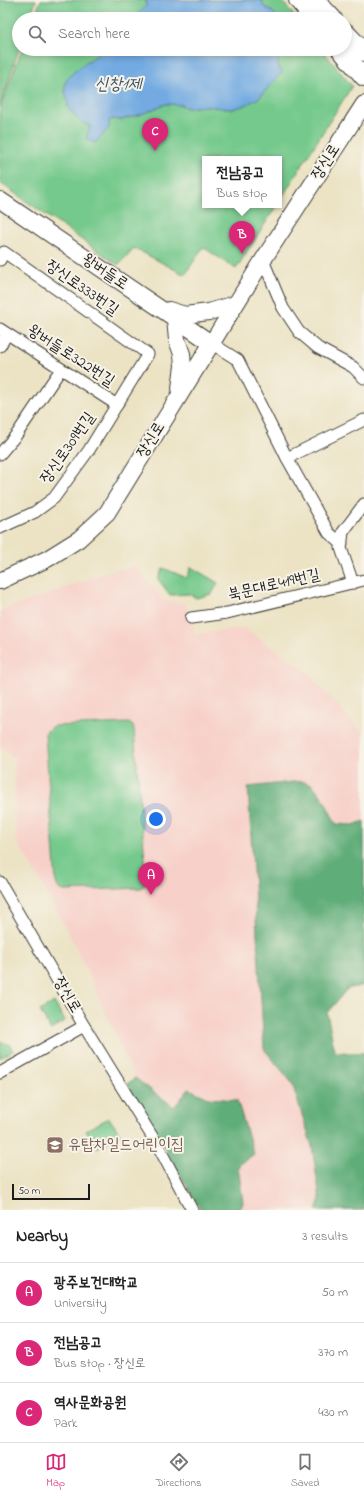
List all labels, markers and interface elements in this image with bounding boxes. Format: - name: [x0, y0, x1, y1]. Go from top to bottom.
- search box: [12, 12, 352, 56]
- icon: search: [26, 23, 48, 45]
- text: Search here: [58, 23, 130, 45]
- water label: 신창1제: [95, 72, 144, 97]
- pin: C: [142, 118, 168, 151]
- street label: 장신로: [305, 139, 347, 185]
- popup: [202, 156, 282, 208]
- text: 전남공고: [217, 162, 265, 184]
- text: Bus stop: [217, 184, 267, 203]
- pin: B: [229, 221, 255, 254]
- street label: 왕버들로: [77, 248, 133, 296]
- street label: 장신로333번길: [41, 254, 123, 322]
- street label: 왕버들로322번길: [23, 319, 119, 393]
- street label: 장신로309번길: [34, 407, 102, 489]
- street label: 장신로: [131, 417, 171, 463]
- street label: 북문대로419번길: [226, 563, 322, 607]
- your location: [146, 809, 166, 829]
- pin: A: [138, 862, 164, 895]
- street label: 장신로: [47, 972, 87, 1018]
- place label: 유탑차일드어린이집: [68, 1133, 184, 1157]
- school or university icon: 유탑차일드어린이집: [45, 1135, 65, 1155]
- scale bar: [12, 1182, 90, 1201]
- text: 50 m: [18, 1183, 40, 1199]
- text: Nearby: [16, 1224, 68, 1249]
- text: 3 results: [302, 1227, 348, 1246]
- text: 광주보건대학교: [54, 1272, 139, 1294]
- text: A: [25, 1283, 33, 1302]
- text: 50 m: [322, 1283, 348, 1302]
- text: University: [54, 1294, 107, 1313]
- text: 전남공고: [54, 1332, 102, 1354]
- text: B: [25, 1343, 33, 1362]
- text: 370 m: [318, 1343, 348, 1362]
- text: Bus stop · 장신로: [54, 1354, 145, 1373]
- text: 역사문화공원: [54, 1392, 126, 1414]
- text: C: [25, 1403, 33, 1422]
- text: 430 m: [318, 1403, 348, 1422]
- text: Park: [54, 1414, 78, 1433]
- tab: Map: [45, 1451, 67, 1491]
- tab: Directions: [156, 1451, 201, 1491]
- tab: Saved: [291, 1451, 319, 1491]

